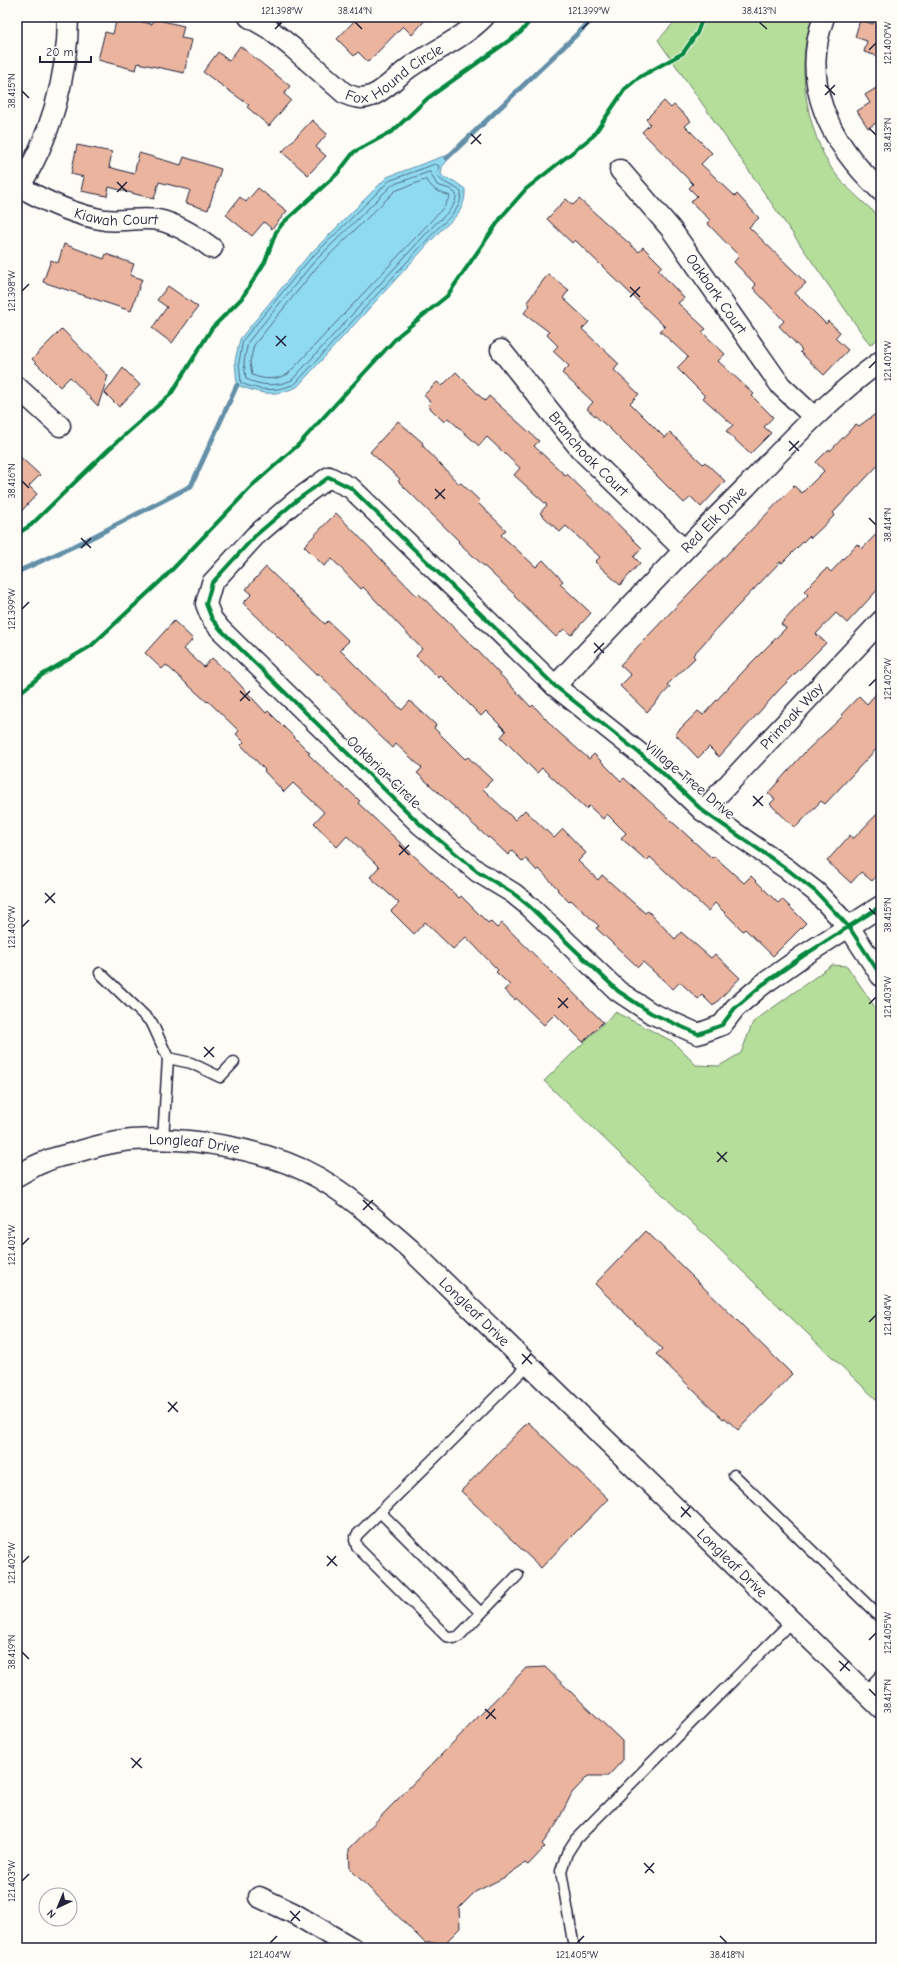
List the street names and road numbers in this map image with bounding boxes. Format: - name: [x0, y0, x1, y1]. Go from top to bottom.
- street label: Fox Hound Circle: [343, 40, 447, 107]
- street label: Kiawah Court: [72, 204, 160, 230]
- street label: Oakbark Court: [682, 250, 751, 338]
- street label: Branchoak Court: [545, 408, 633, 501]
- street label: Red Elk Drive: [677, 482, 751, 557]
- street label: Primoak Way: [756, 679, 828, 753]
- street label: Oakbriar Circle: [343, 732, 425, 812]
- street label: Village Tree Drive: [641, 737, 739, 823]
- street label: Longleaf Drive: [149, 1130, 242, 1158]
- street label: Longleaf Drive: [435, 1273, 514, 1350]
- street label: Longleaf Drive: [693, 1525, 772, 1602]

